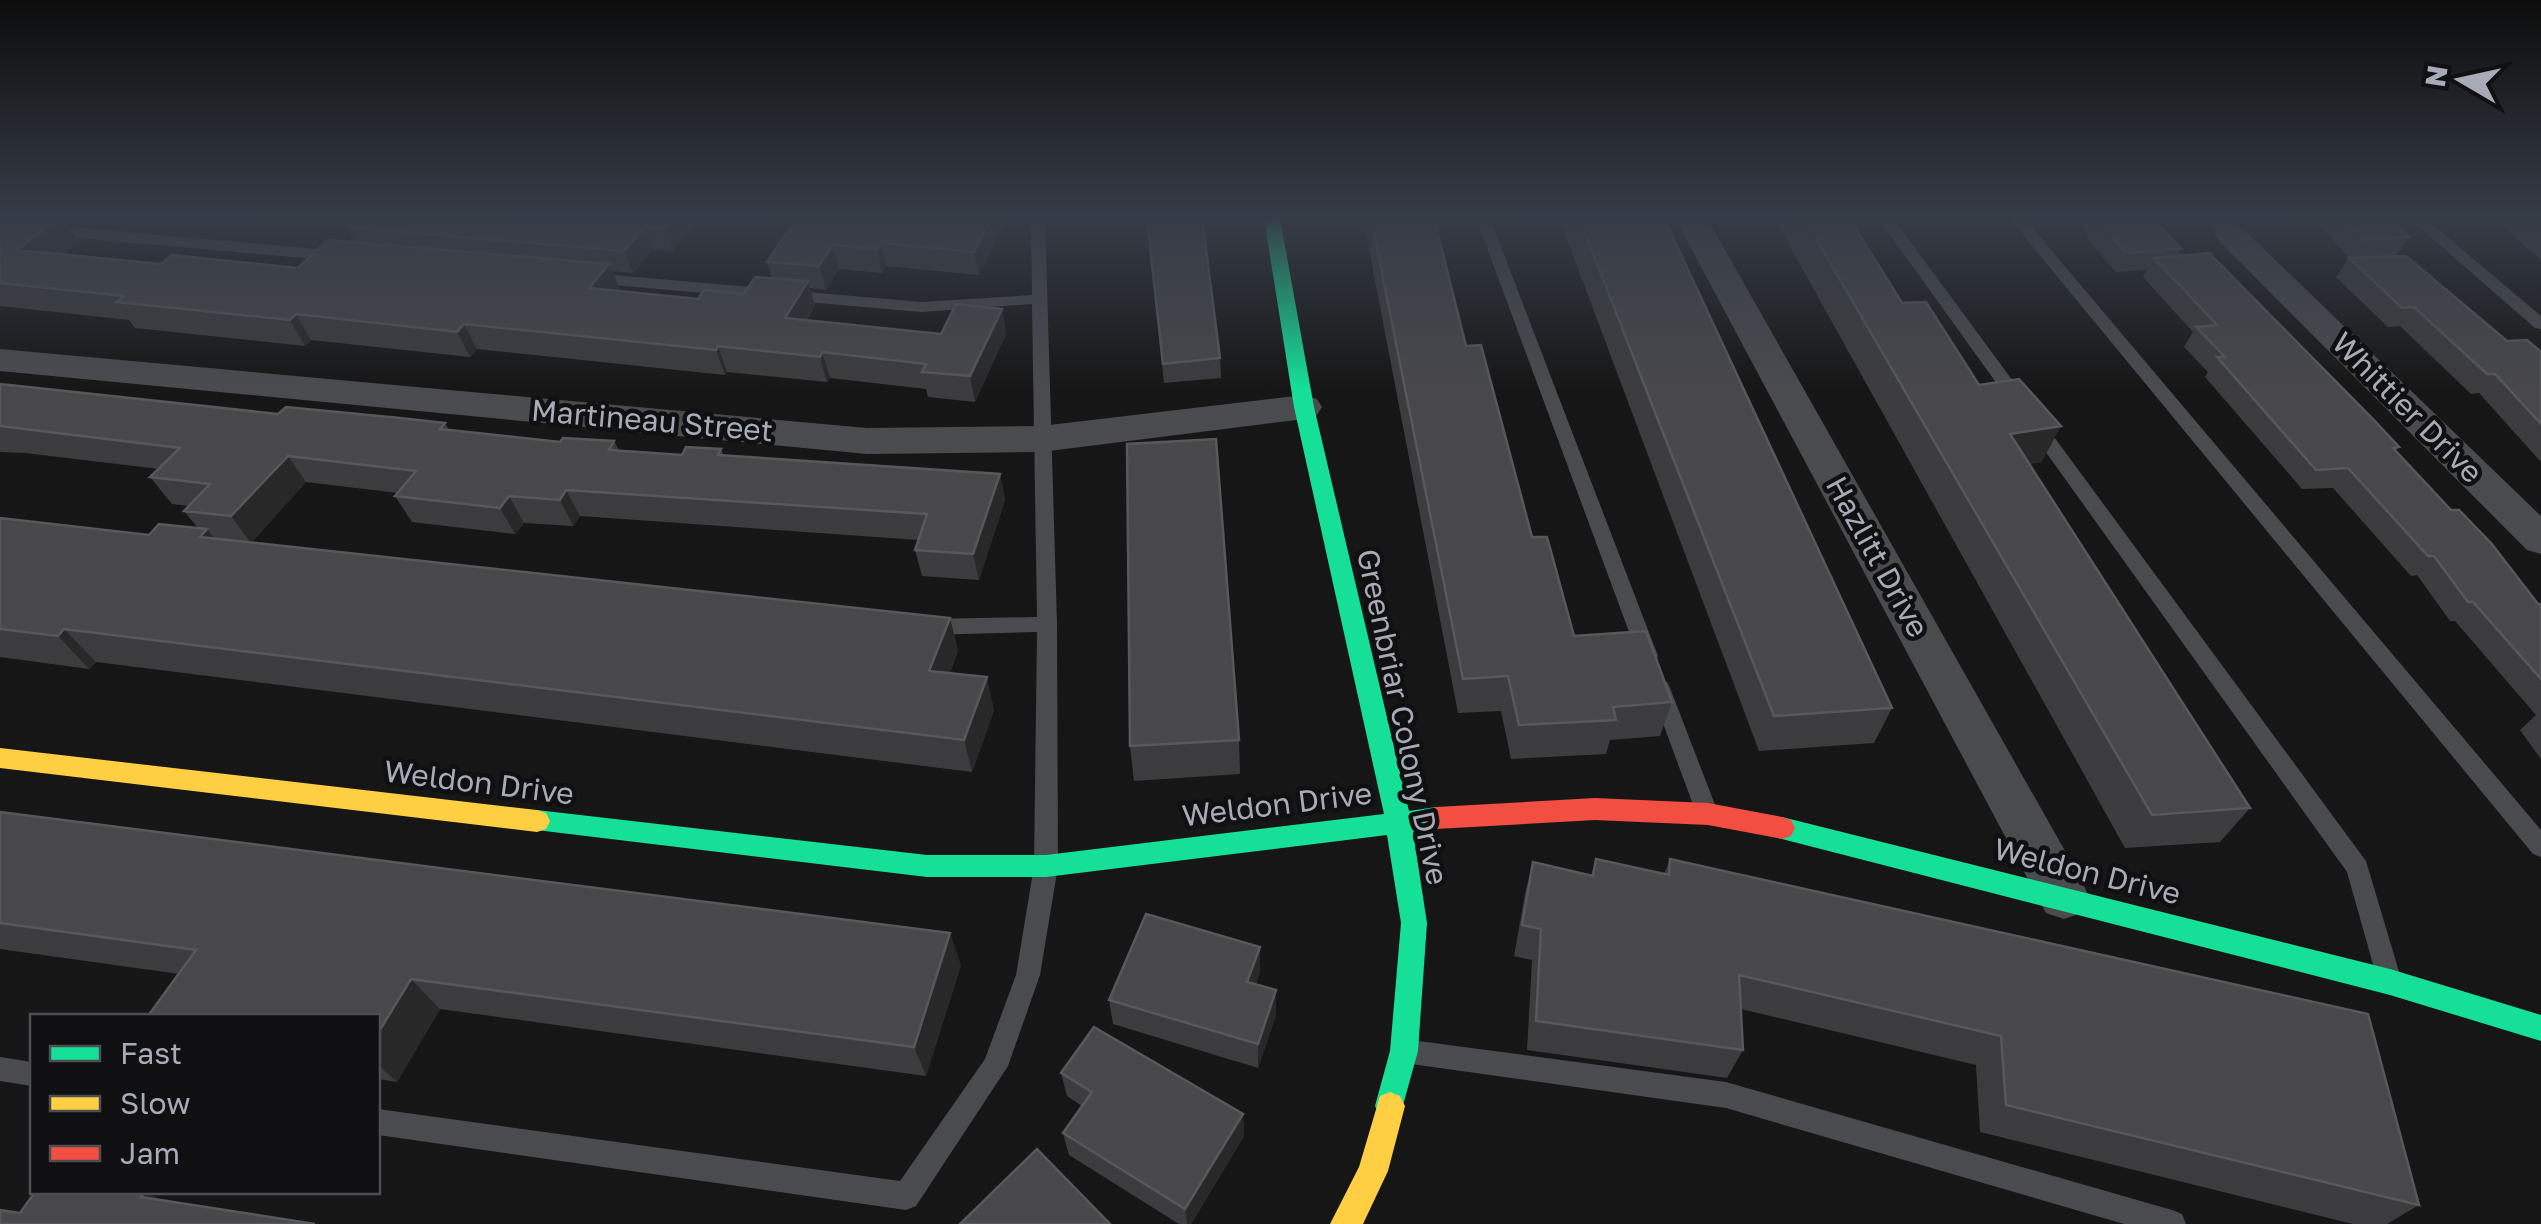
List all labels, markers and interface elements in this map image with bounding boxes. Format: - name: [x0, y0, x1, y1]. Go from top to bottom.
- north arrow: [2411, 30, 2511, 130]
- text: N: [2418, 63, 2454, 89]
- street label: Whittier Drive: [2325, 325, 2490, 490]
- street label: Martineau Street: [530, 392, 774, 448]
- street label: Hazlitt Drive: [1819, 470, 1937, 643]
- street label: Greenbriar Colony Drive: [1350, 546, 1456, 888]
- street label: Weldon Drive: [382, 753, 576, 812]
- street label: Weldon Drive: [1180, 775, 1374, 834]
- street label: Weldon Drive: [1990, 830, 2184, 912]
- legend: [30, 1014, 380, 1194]
- text: Fast: [120, 1035, 182, 1071]
- text: Slow: [120, 1085, 191, 1121]
- text: Jam: [120, 1135, 180, 1171]

